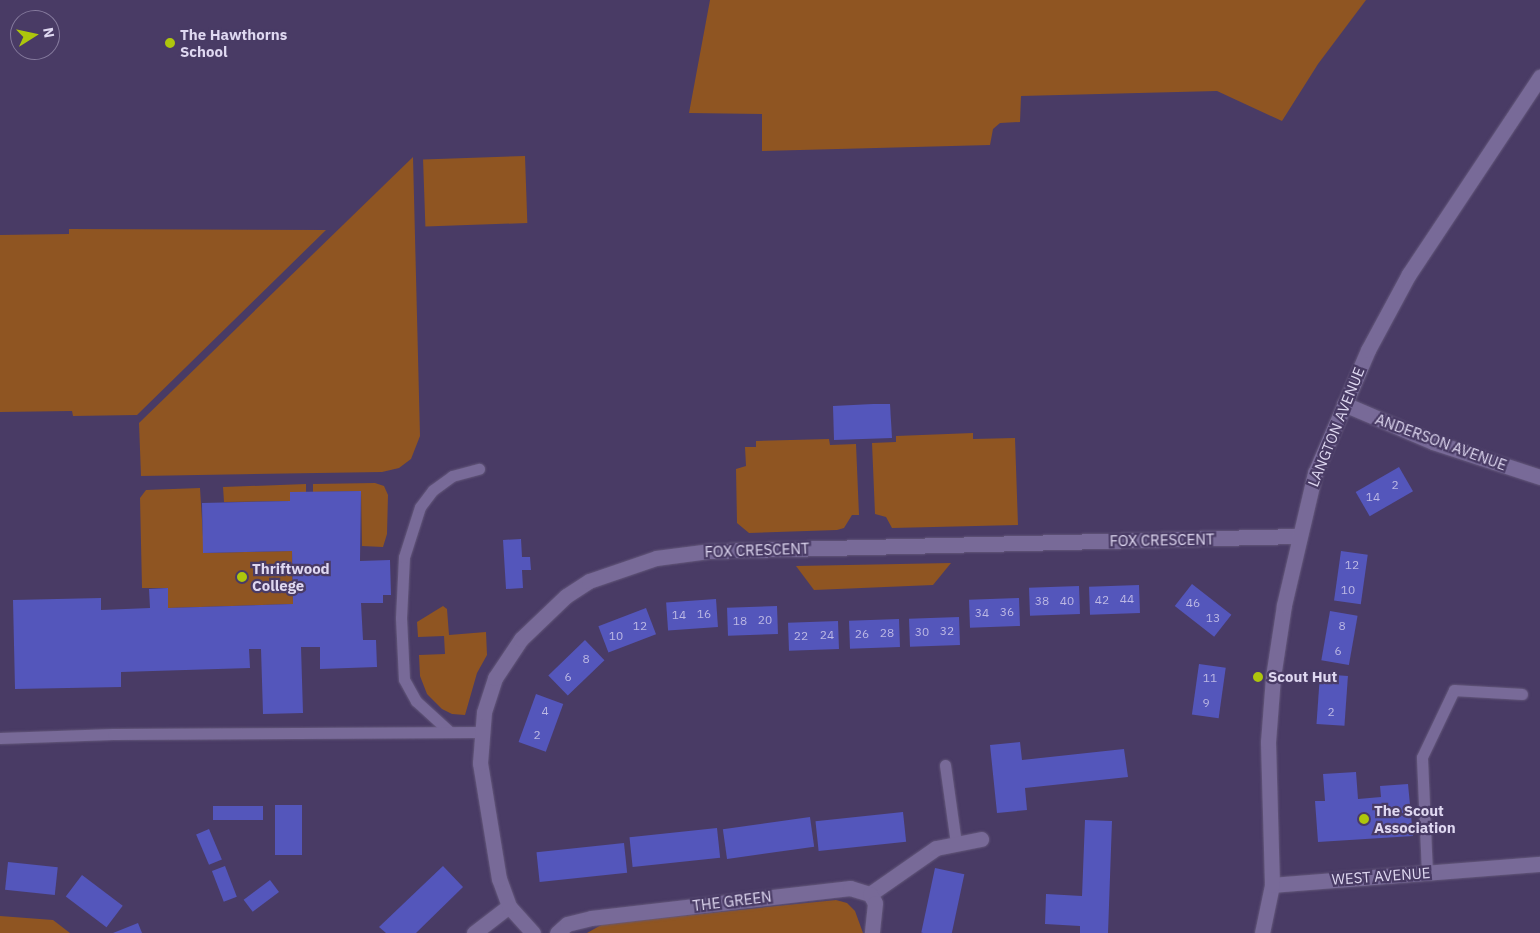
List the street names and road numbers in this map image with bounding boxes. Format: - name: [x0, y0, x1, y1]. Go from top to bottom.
- street label: LANGTON AVENUE: [1304, 365, 1368, 489]
- street label: ANDERSON AVENUE: [1373, 410, 1509, 474]
- street label: FOX CRESCENT: [1109, 530, 1215, 550]
- street label: FOX CRESCENT: [704, 539, 810, 561]
- street label: WEST AVENUE: [1331, 864, 1431, 888]
- street label: THE GREEN: [691, 887, 773, 915]

